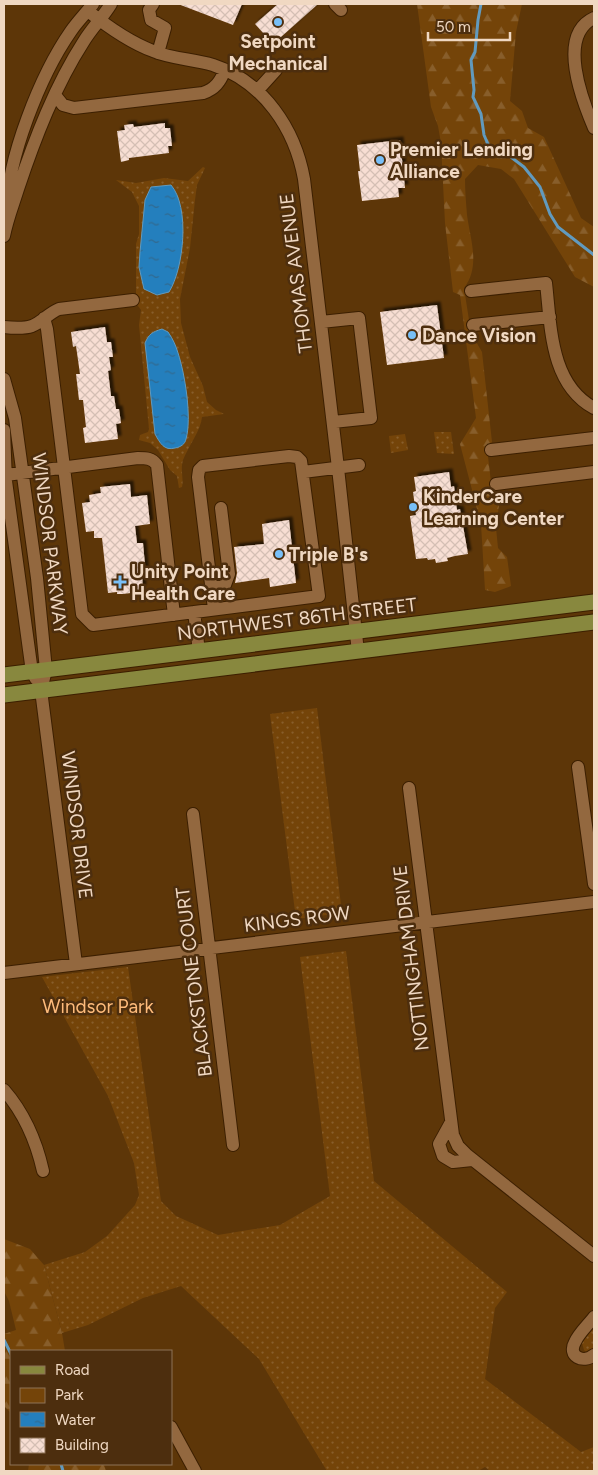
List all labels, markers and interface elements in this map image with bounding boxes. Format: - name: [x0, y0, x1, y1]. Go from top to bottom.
- scale bar: [428, 10, 510, 42]
- marker: Setpoint Mechanical: [272, 16, 284, 28]
- text: 50 m: [436, 18, 471, 36]
- place label: Setpoint Mechanical: [228, 30, 328, 75]
- place label: Premier Lending Alliance: [390, 138, 533, 183]
- marker: Premier Lending Alliance: [374, 154, 386, 166]
- street label: THOMAS AVENUE: [275, 192, 317, 354]
- place label: Dance Vision: [422, 324, 536, 347]
- marker: Dance Vision: [406, 329, 418, 341]
- street label: WINDSOR PARKWAY: [27, 452, 73, 637]
- place label: KinderCare Learning Center: [423, 485, 564, 530]
- marker: KinderCare Learning Center: [407, 501, 419, 513]
- place label: Triple B's: [289, 543, 368, 566]
- marker: Triple B's: [273, 548, 285, 560]
- place label: Unity Point Health Care: [131, 560, 236, 605]
- marker: Unity Point Health Care: [113, 575, 127, 589]
- street label: NORTHWEST 86TH STREET: [176, 593, 419, 645]
- street label: WINDSOR DRIVE: [57, 750, 97, 900]
- street label: NOTTINGHAM DRIVE: [388, 864, 434, 1052]
- street label: BLACKSTONE COURT: [171, 885, 217, 1078]
- street label: KINGS ROW: [243, 901, 352, 937]
- park label: Windsor Park: [42, 995, 155, 1018]
- legend: [10, 1350, 172, 1465]
- text: Road: [55, 1361, 90, 1379]
- text: Park: [55, 1386, 84, 1404]
- text: Water: [55, 1411, 95, 1429]
- text: Building: [55, 1436, 109, 1454]

